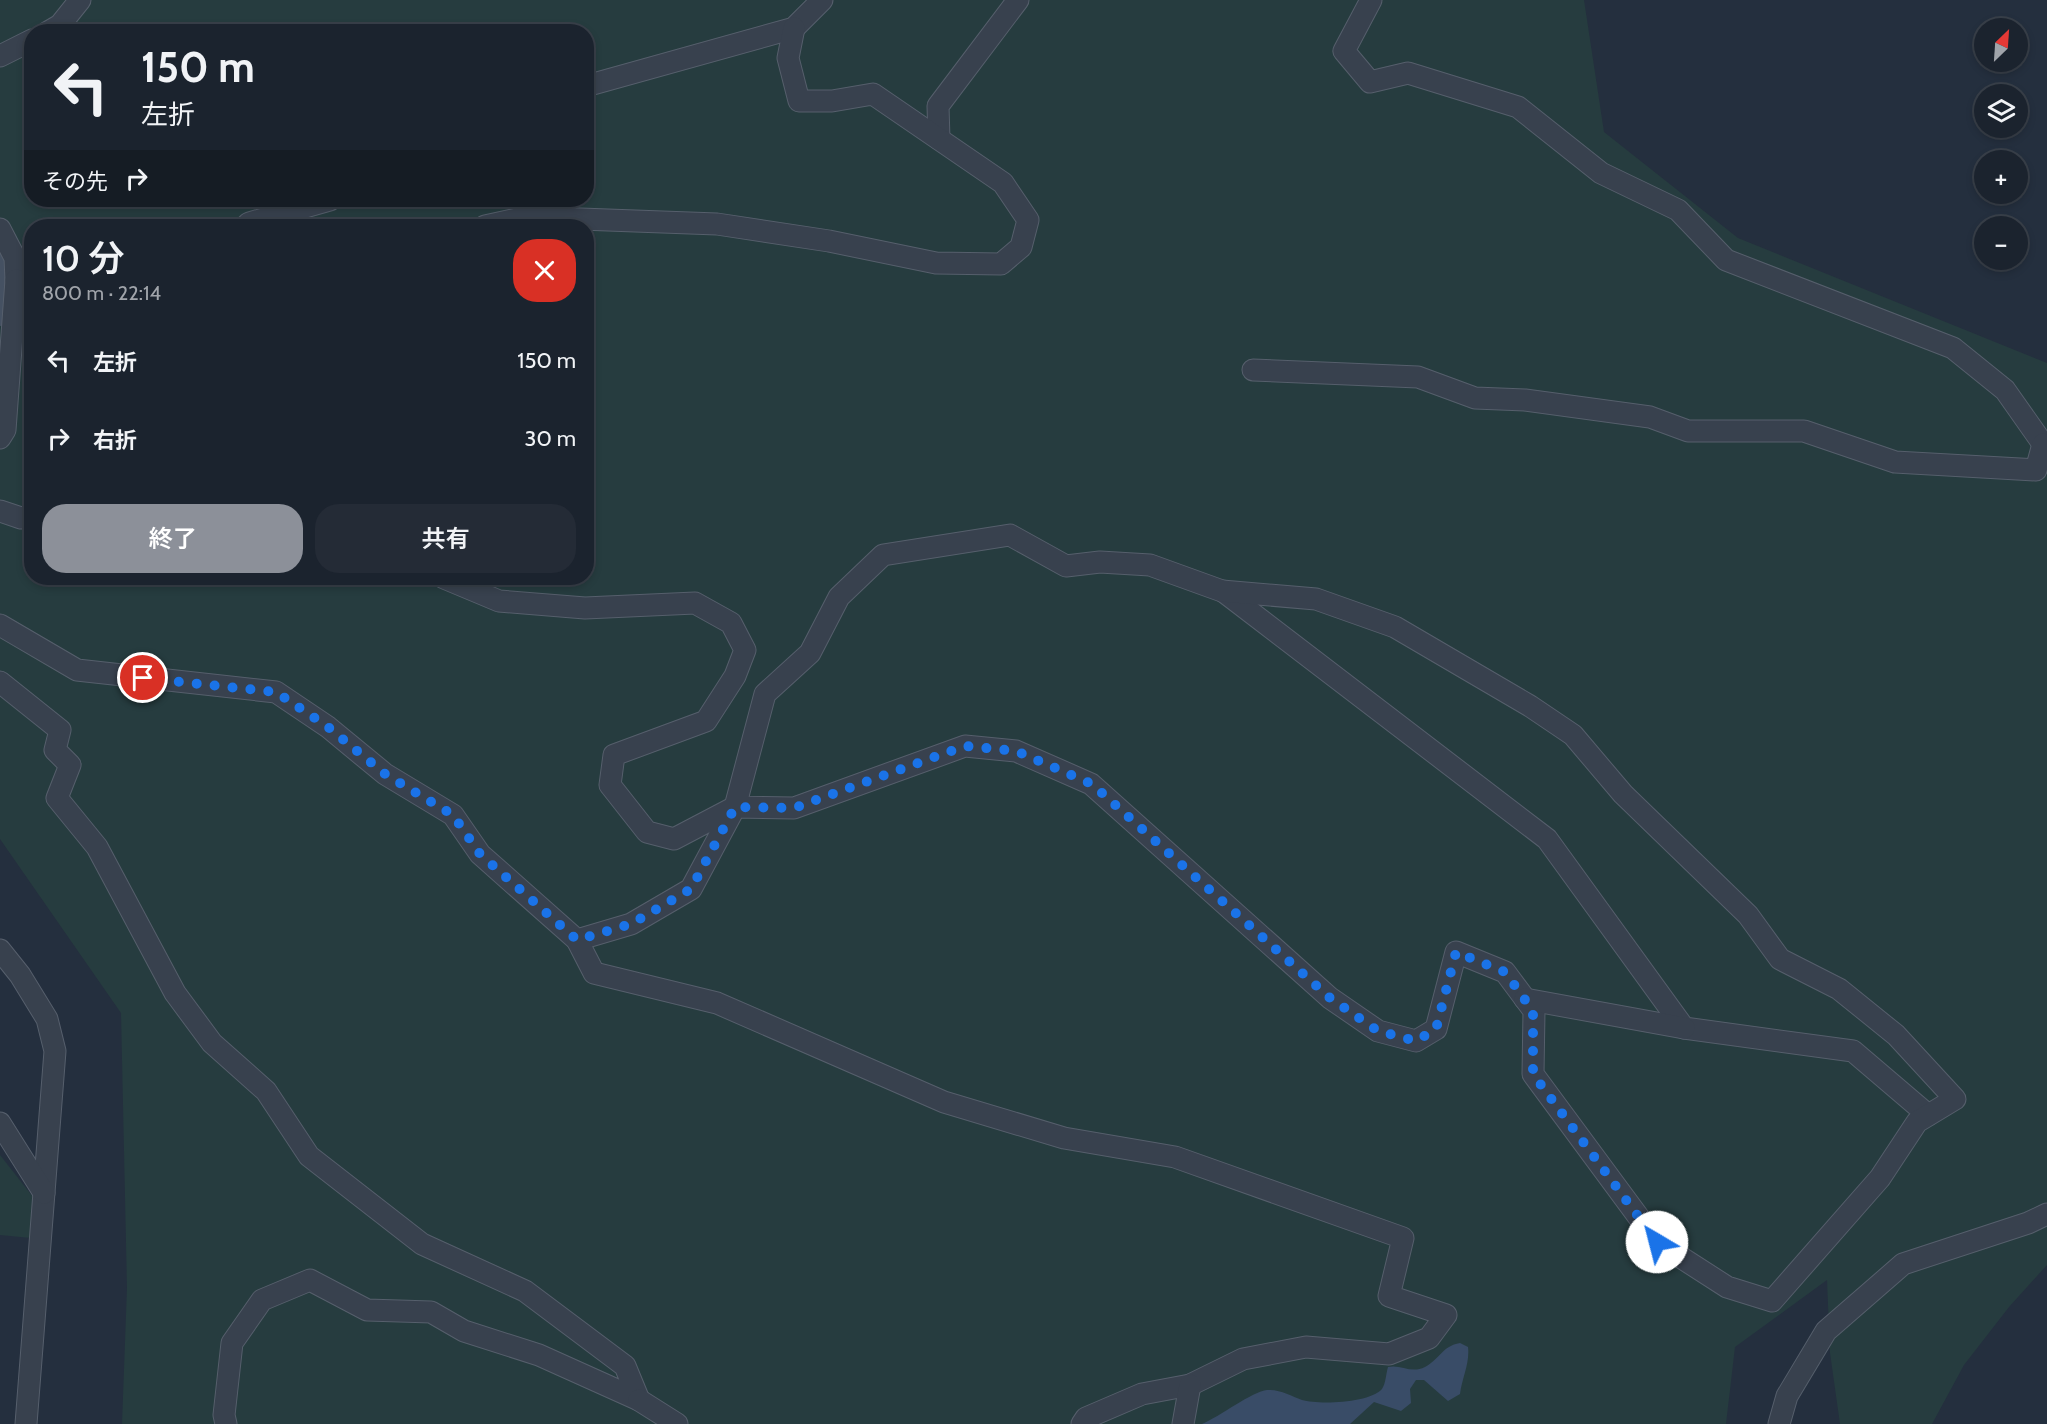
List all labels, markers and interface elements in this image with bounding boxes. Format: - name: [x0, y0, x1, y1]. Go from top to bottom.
- north arrow: [1974, 18, 2028, 72]
- map controls: [1974, 18, 2028, 270]
- text: 150 m: [141, 41, 255, 93]
- icon: left: [42, 48, 120, 126]
- button: layers: [1974, 84, 2028, 138]
- text: 左折: [141, 98, 195, 131]
- button: +: [1974, 150, 2028, 204]
- icon: right: [120, 162, 153, 195]
- text: その先: [42, 168, 108, 195]
- button: −: [1974, 216, 2028, 270]
- text: 10 分: [42, 236, 124, 280]
- button: close: [513, 239, 576, 302]
- text: 800 m · 22:14: [42, 281, 161, 305]
- icon: left: [42, 344, 75, 377]
- text: 150 m: [517, 347, 576, 374]
- text: 左折: [93, 349, 137, 376]
- icon: right: [42, 422, 75, 455]
- text: 30 m: [524, 425, 576, 452]
- text: 右折: [93, 427, 137, 454]
- button: 終了: [42, 504, 303, 573]
- button: 共有: [315, 504, 576, 573]
- pin: [117, 652, 168, 703]
- icon: arrive: [126, 661, 159, 694]
- position arrow: [1625, 1210, 1689, 1274]

